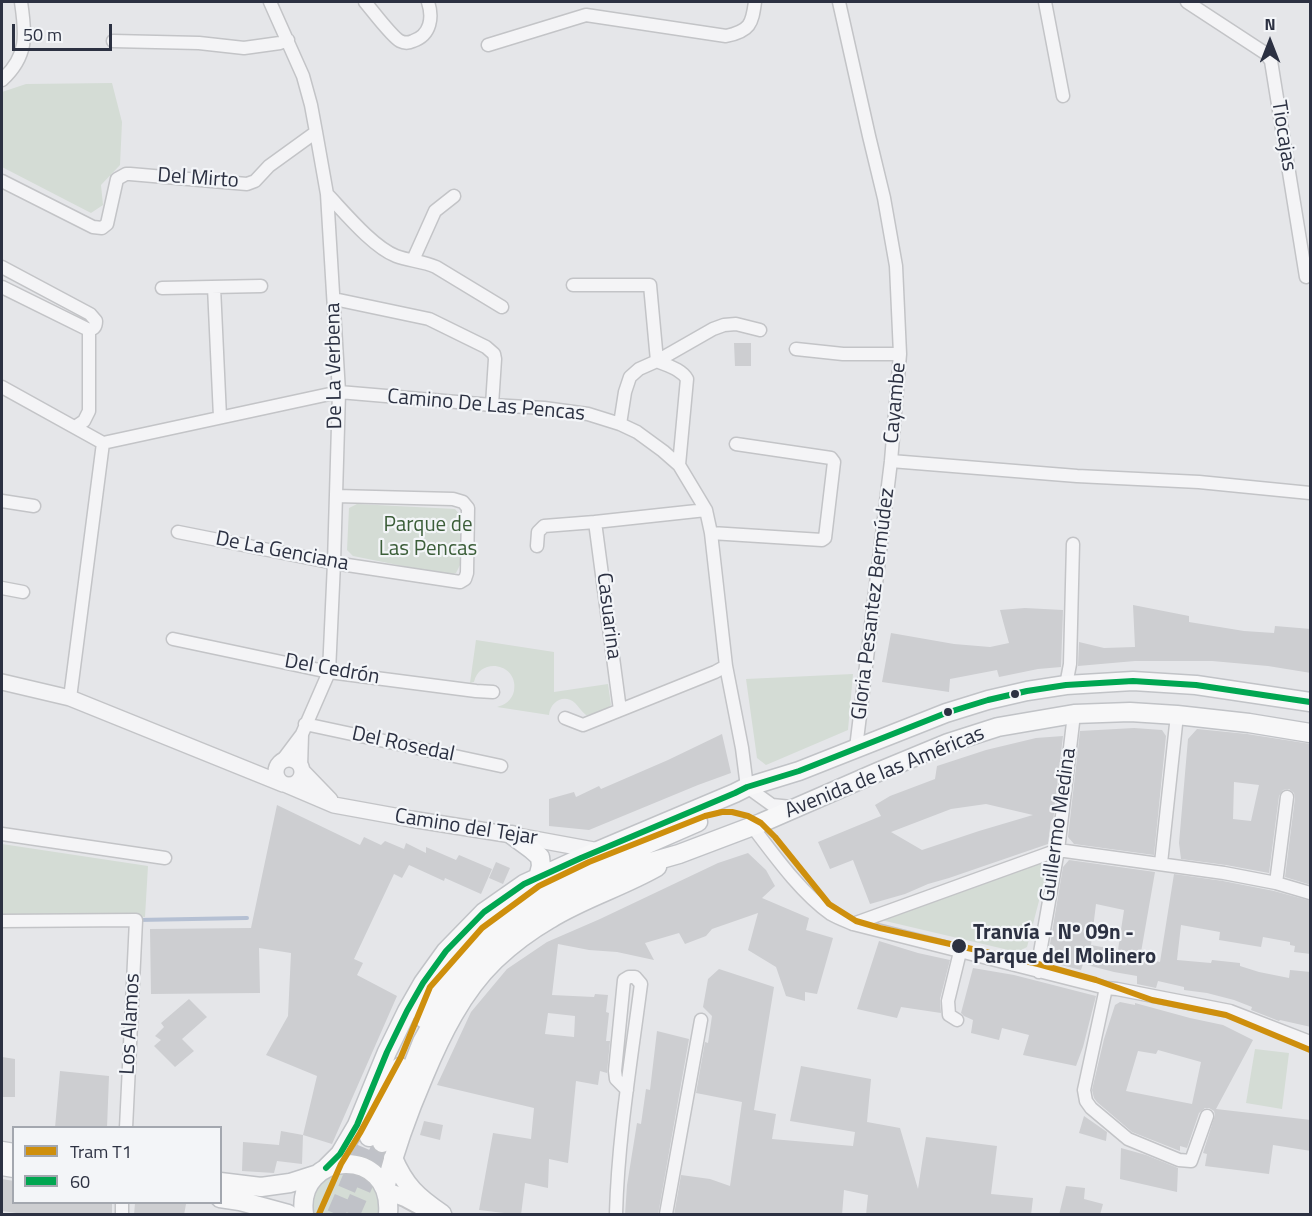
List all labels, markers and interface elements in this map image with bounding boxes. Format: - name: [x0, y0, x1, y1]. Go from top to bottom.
- scale bar: [15, 12, 116, 50]
- north arrow: [1240, 12, 1300, 72]
- text: N: [1264, 12, 1276, 36]
- text: 50 m: [23, 21, 62, 48]
- street label: Tiocajas: [1265, 99, 1301, 173]
- street label: Del Mirto: [156, 164, 240, 194]
- street label: De La Verbena: [321, 302, 349, 430]
- street label: Cayambe: [880, 361, 912, 445]
- street label: Camino De Las Pencas: [386, 385, 586, 427]
- street label: Gloria Pesantez Bermúdez: [847, 487, 901, 721]
- park label: Parque de Las Pencas: [379, 513, 477, 563]
- street label: De La Genciana: [213, 527, 351, 577]
- street label: Casuarina: [590, 571, 626, 661]
- street label: Del Cedrón: [283, 649, 381, 691]
- unlabelled marker: [1009, 688, 1021, 700]
- unlabelled marker: [942, 706, 954, 718]
- street label: Avenida de las Américas: [782, 721, 988, 825]
- street label: Del Rosedal: [349, 722, 457, 768]
- street label: Guillermo Medina: [1036, 746, 1082, 904]
- street label: Camino del Tejar: [393, 804, 539, 852]
- place label: Tranvía - Nº 09n - Parque del Molinero: [973, 921, 1156, 971]
- marker: Tranvía - Nº 09n - Parque del Molinero: [950, 937, 968, 955]
- street label: Los Alamos: [116, 973, 146, 1075]
- legend: [12, 1126, 222, 1204]
- text: Tram T1: [70, 1138, 132, 1165]
- text: 60: [70, 1168, 90, 1195]

